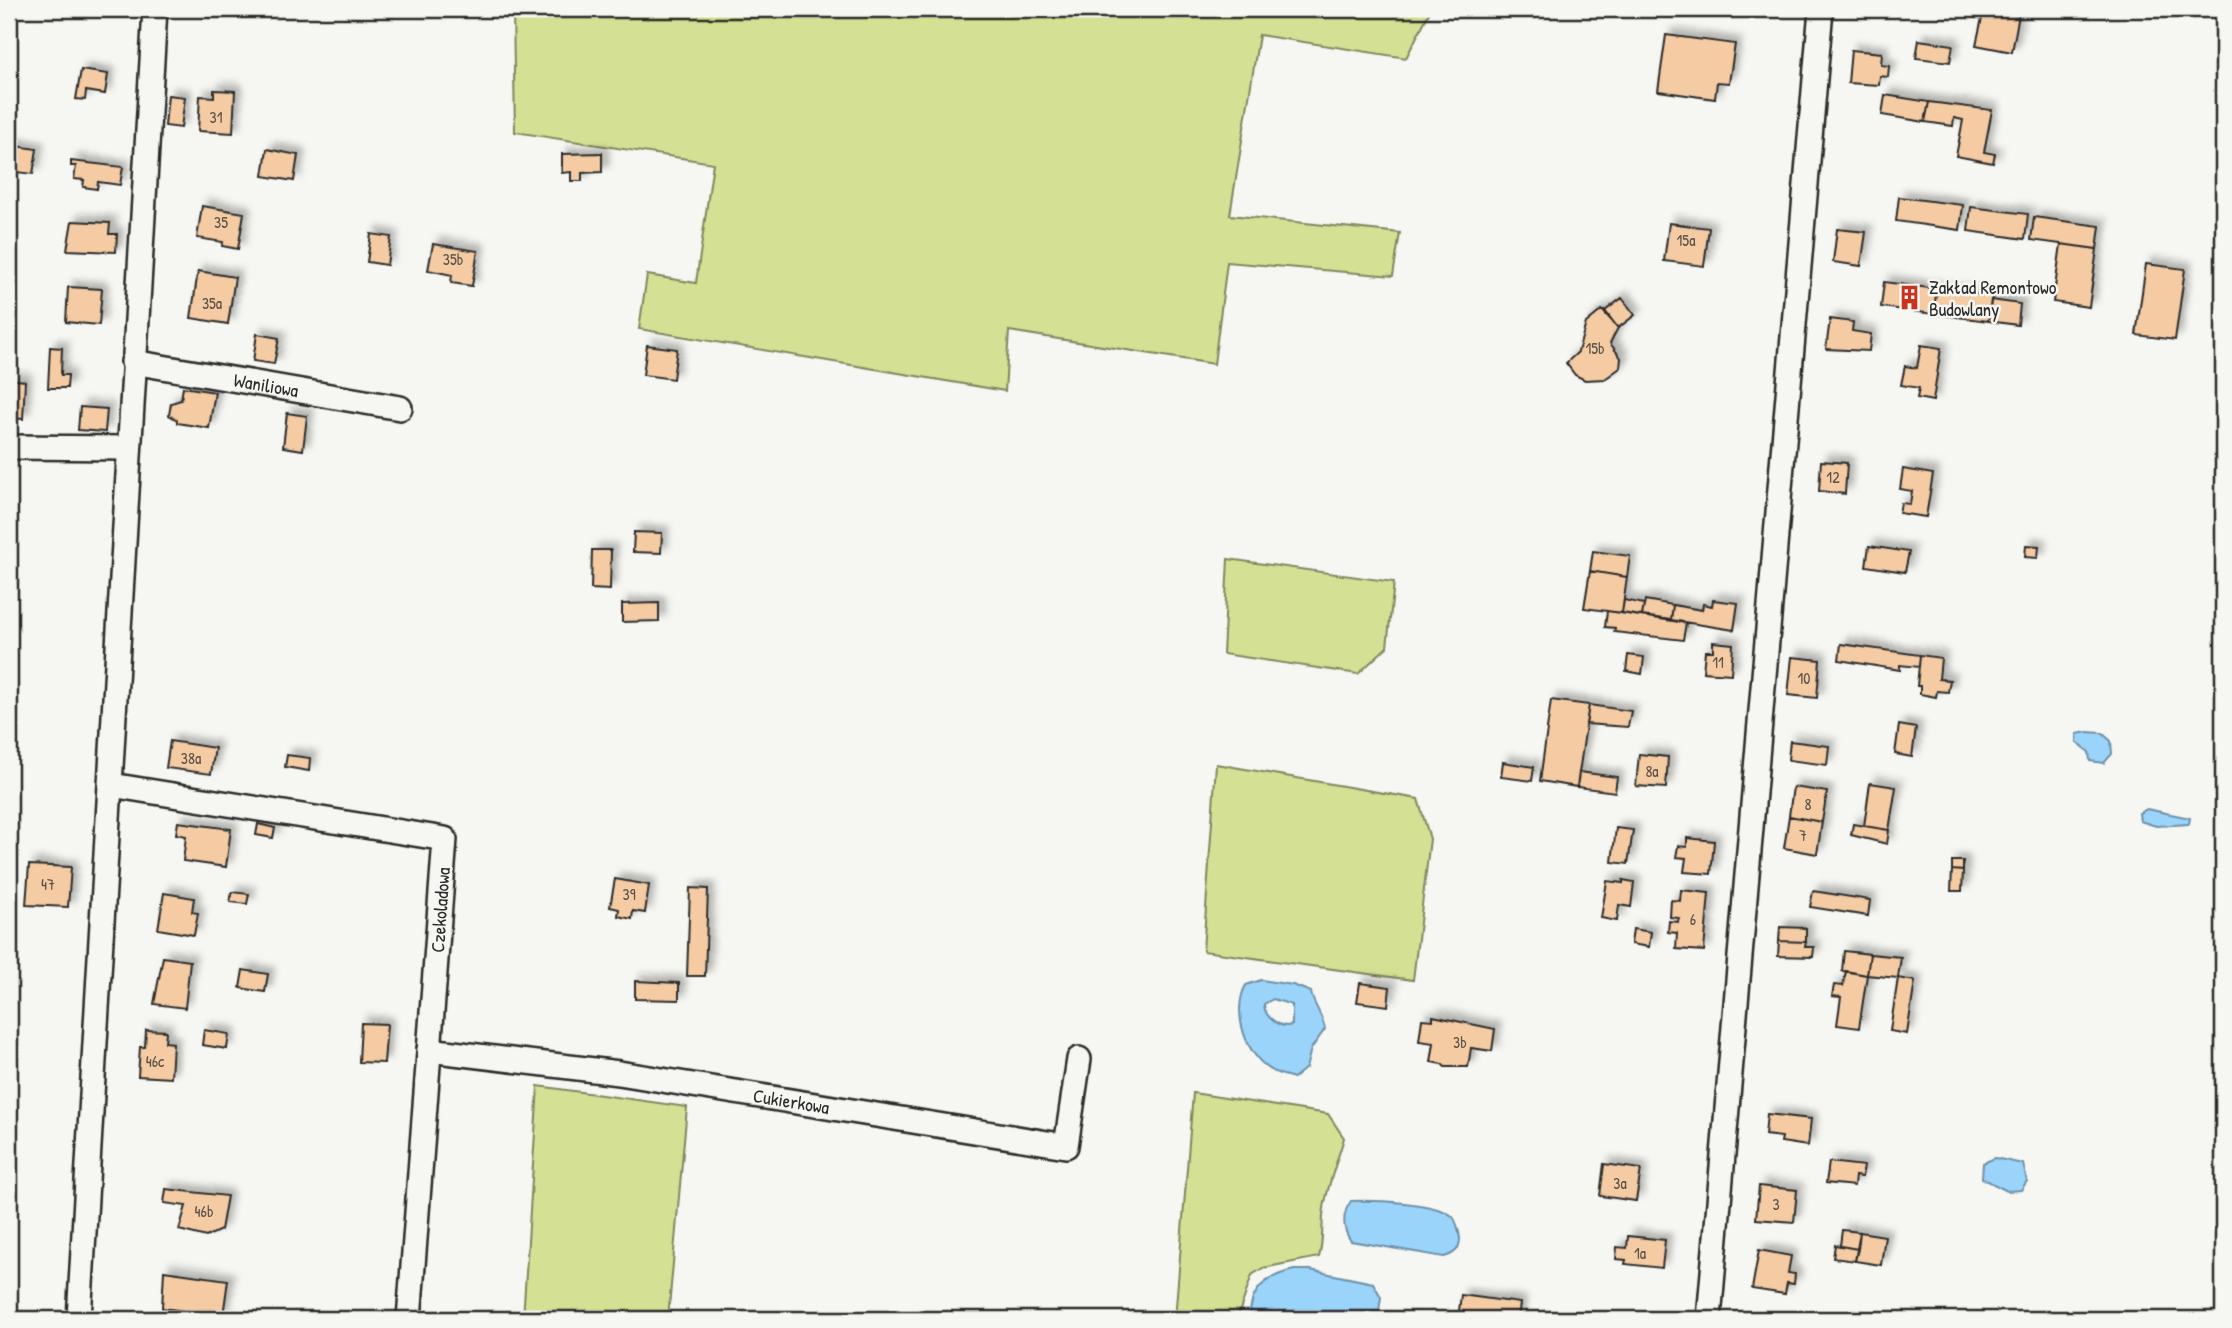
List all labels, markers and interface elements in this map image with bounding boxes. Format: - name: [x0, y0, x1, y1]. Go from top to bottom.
- house number: 31: [210, 106, 223, 128]
- house number: 35: [214, 211, 228, 233]
- house number: 15a: [1677, 229, 1695, 251]
- house number: 35b: [443, 248, 463, 270]
- place label: Zakład Remontowo Budowlany: [1929, 274, 2057, 322]
- building icon: Zakład Remontowo Budowlany: [1895, 284, 1923, 312]
- house number: 35a: [202, 292, 222, 314]
- house number: 15b: [1585, 337, 1605, 359]
- street label: Waniliowa: [232, 367, 301, 403]
- house number: 12: [1826, 466, 1840, 488]
- house number: 11: [1712, 651, 1724, 673]
- house number: 10: [1798, 667, 1810, 689]
- house number: 38a: [181, 747, 201, 769]
- house number: 8a: [1645, 760, 1659, 782]
- house number: 8: [1805, 793, 1812, 815]
- house number: 7: [1799, 824, 1807, 846]
- street label: Czekoladowa: [424, 866, 456, 954]
- house number: 47: [41, 873, 55, 895]
- house number: 39: [622, 883, 636, 905]
- house number: 6: [1690, 908, 1696, 930]
- house number: 3b: [1453, 1031, 1467, 1053]
- house number: 46c: [146, 1050, 165, 1072]
- street label: Cukierkowa: [751, 1082, 832, 1120]
- house number: 3a: [1613, 1172, 1627, 1194]
- house number: 3: [1772, 1193, 1780, 1215]
- house number: 46b: [195, 1200, 213, 1222]
- house number: 1a: [1634, 1242, 1646, 1264]

